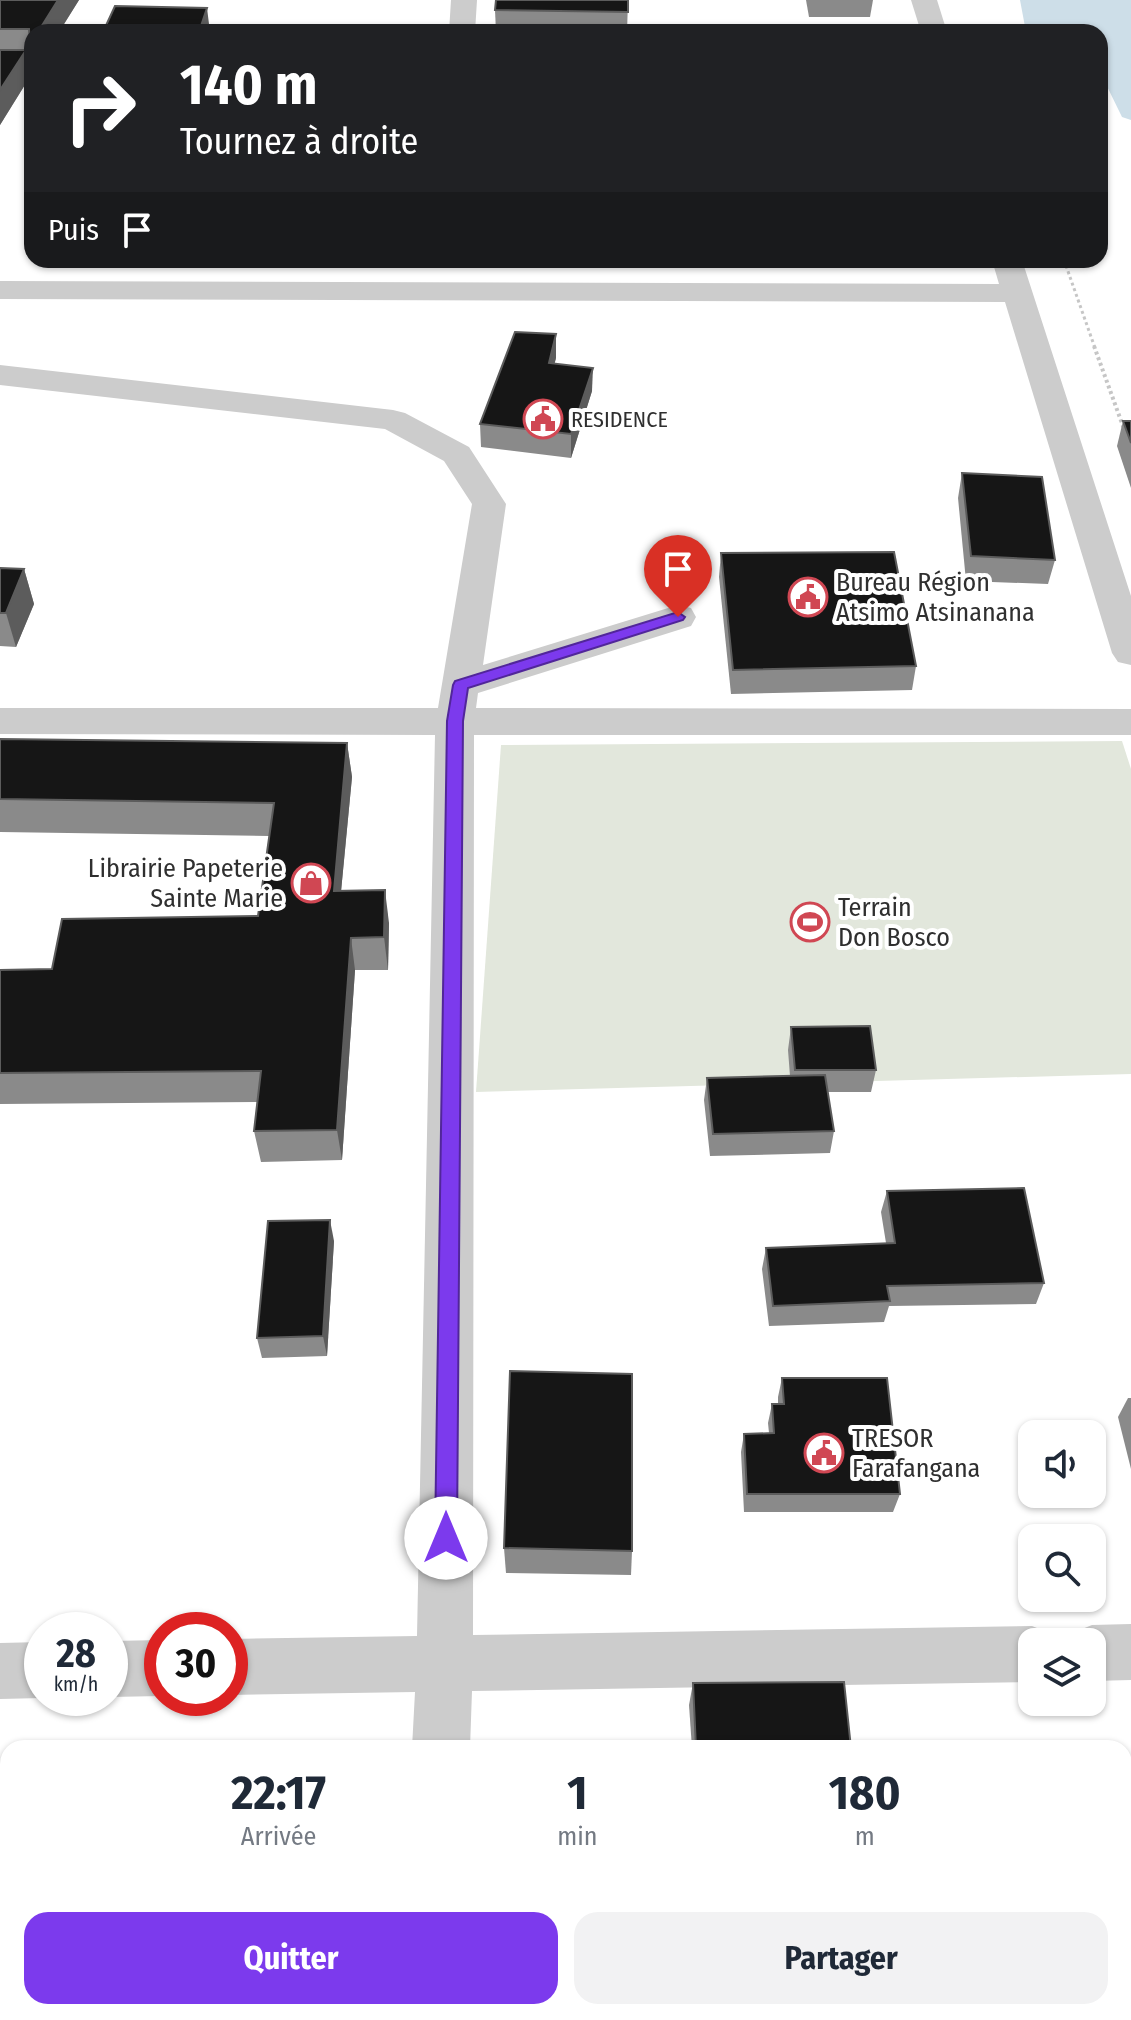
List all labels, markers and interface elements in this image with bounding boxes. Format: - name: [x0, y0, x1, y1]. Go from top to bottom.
- text: 140 m: [180, 52, 317, 119]
- icon: right: [48, 56, 152, 160]
- text: Tournez à droite: [180, 120, 418, 164]
- icon: arrive: [115, 208, 159, 252]
- text: Puis: [48, 212, 99, 248]
- public building icon: RESIDENCE: [522, 398, 564, 440]
- place label: RESIDENCE: [571, 406, 668, 433]
- pin: [644, 535, 712, 617]
- icon: arrive: [656, 547, 700, 591]
- place label: Bureau Région Atsimo Atsinanana: [836, 567, 1035, 628]
- public building icon: Bureau Région Atsimo Atsinanana: [787, 576, 829, 618]
- place label: Librairie Papeterie Sainte Marie: [88, 853, 283, 914]
- shop icon: Librairie Papeterie Sainte Marie: [290, 862, 332, 904]
- place label: Terrain Don Bosco: [838, 892, 950, 953]
- sports icon: Terrain Don Bosco: [789, 901, 831, 943]
- map controls: [1018, 1420, 1106, 1716]
- button: sound: [1018, 1420, 1106, 1508]
- place label: TRESOR Farafangana: [852, 1423, 980, 1484]
- public building icon: TRESOR Farafangana: [803, 1432, 845, 1474]
- position arrow: [404, 1496, 488, 1580]
- button: search: [1018, 1524, 1106, 1612]
- speed limit sign: 30: [144, 1612, 248, 1716]
- button: layers: [1018, 1628, 1106, 1716]
- text: 28: [56, 1630, 96, 1678]
- text: km/h: [54, 1672, 98, 1696]
- text: 22:17: [231, 1764, 326, 1822]
- text: 1: [567, 1764, 588, 1822]
- text: 180: [829, 1764, 901, 1822]
- text: Arrivée: [241, 1821, 316, 1852]
- text: min: [557, 1821, 597, 1852]
- text: m: [855, 1821, 875, 1852]
- button: Quitter: [24, 1912, 558, 2004]
- button: Partager: [574, 1912, 1108, 2004]

